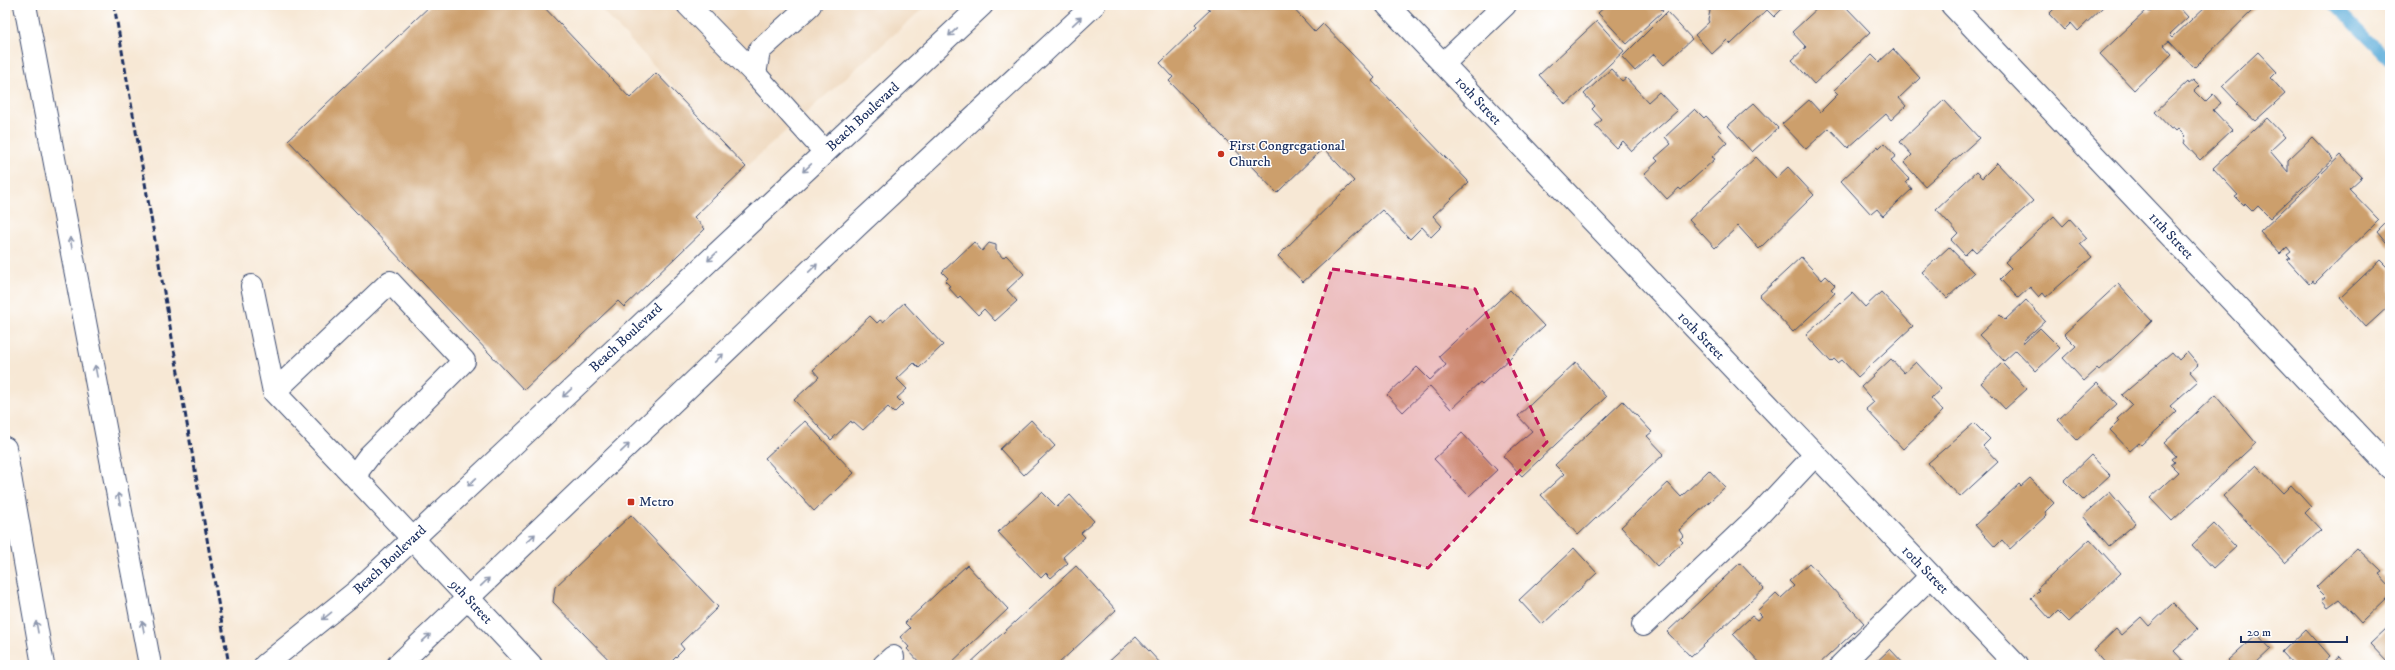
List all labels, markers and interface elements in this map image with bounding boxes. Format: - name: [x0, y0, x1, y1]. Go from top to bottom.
- one-way arrow: [1072, 16, 1082, 26]
- one-way arrow: [948, 27, 959, 36]
- street label: 10th Street: [1451, 73, 1506, 130]
- street label: Beach Boulevard: [823, 78, 903, 156]
- place label: First Congregational Church: [1229, 137, 1346, 171]
- marker: First Congregational Church: [1216, 149, 1226, 159]
- one-way arrow: [802, 164, 813, 173]
- street label: 11th Street: [2145, 209, 2198, 264]
- one-way arrow: [67, 237, 75, 250]
- one-way arrow: [708, 252, 718, 261]
- one-way arrow: [808, 264, 818, 273]
- street label: Beach Boulevard: [586, 299, 666, 377]
- street label: 10th Street: [1673, 308, 1729, 364]
- one-way arrow: [714, 353, 724, 363]
- one-way arrow: [91, 365, 99, 378]
- one-way arrow: [562, 389, 572, 398]
- one-way arrow: [620, 443, 630, 453]
- one-way arrow: [467, 477, 477, 487]
- one-way arrow: [115, 493, 123, 506]
- place label: Metro: [639, 493, 674, 511]
- marker: Metro: [626, 497, 636, 507]
- street label: Beach Boulevard: [350, 521, 430, 599]
- one-way arrow: [526, 533, 536, 543]
- street label: 10th Street: [1897, 542, 1953, 598]
- street label: 9th Street: [445, 575, 497, 629]
- one-way arrow: [480, 577, 490, 587]
- one-way arrow: [321, 611, 332, 620]
- scale bar: [2241, 618, 2347, 644]
- one-way arrow: [32, 620, 40, 633]
- one-way arrow: [139, 621, 147, 634]
- text: 20 m: [2247, 625, 2271, 640]
- one-way arrow: [421, 633, 431, 643]

